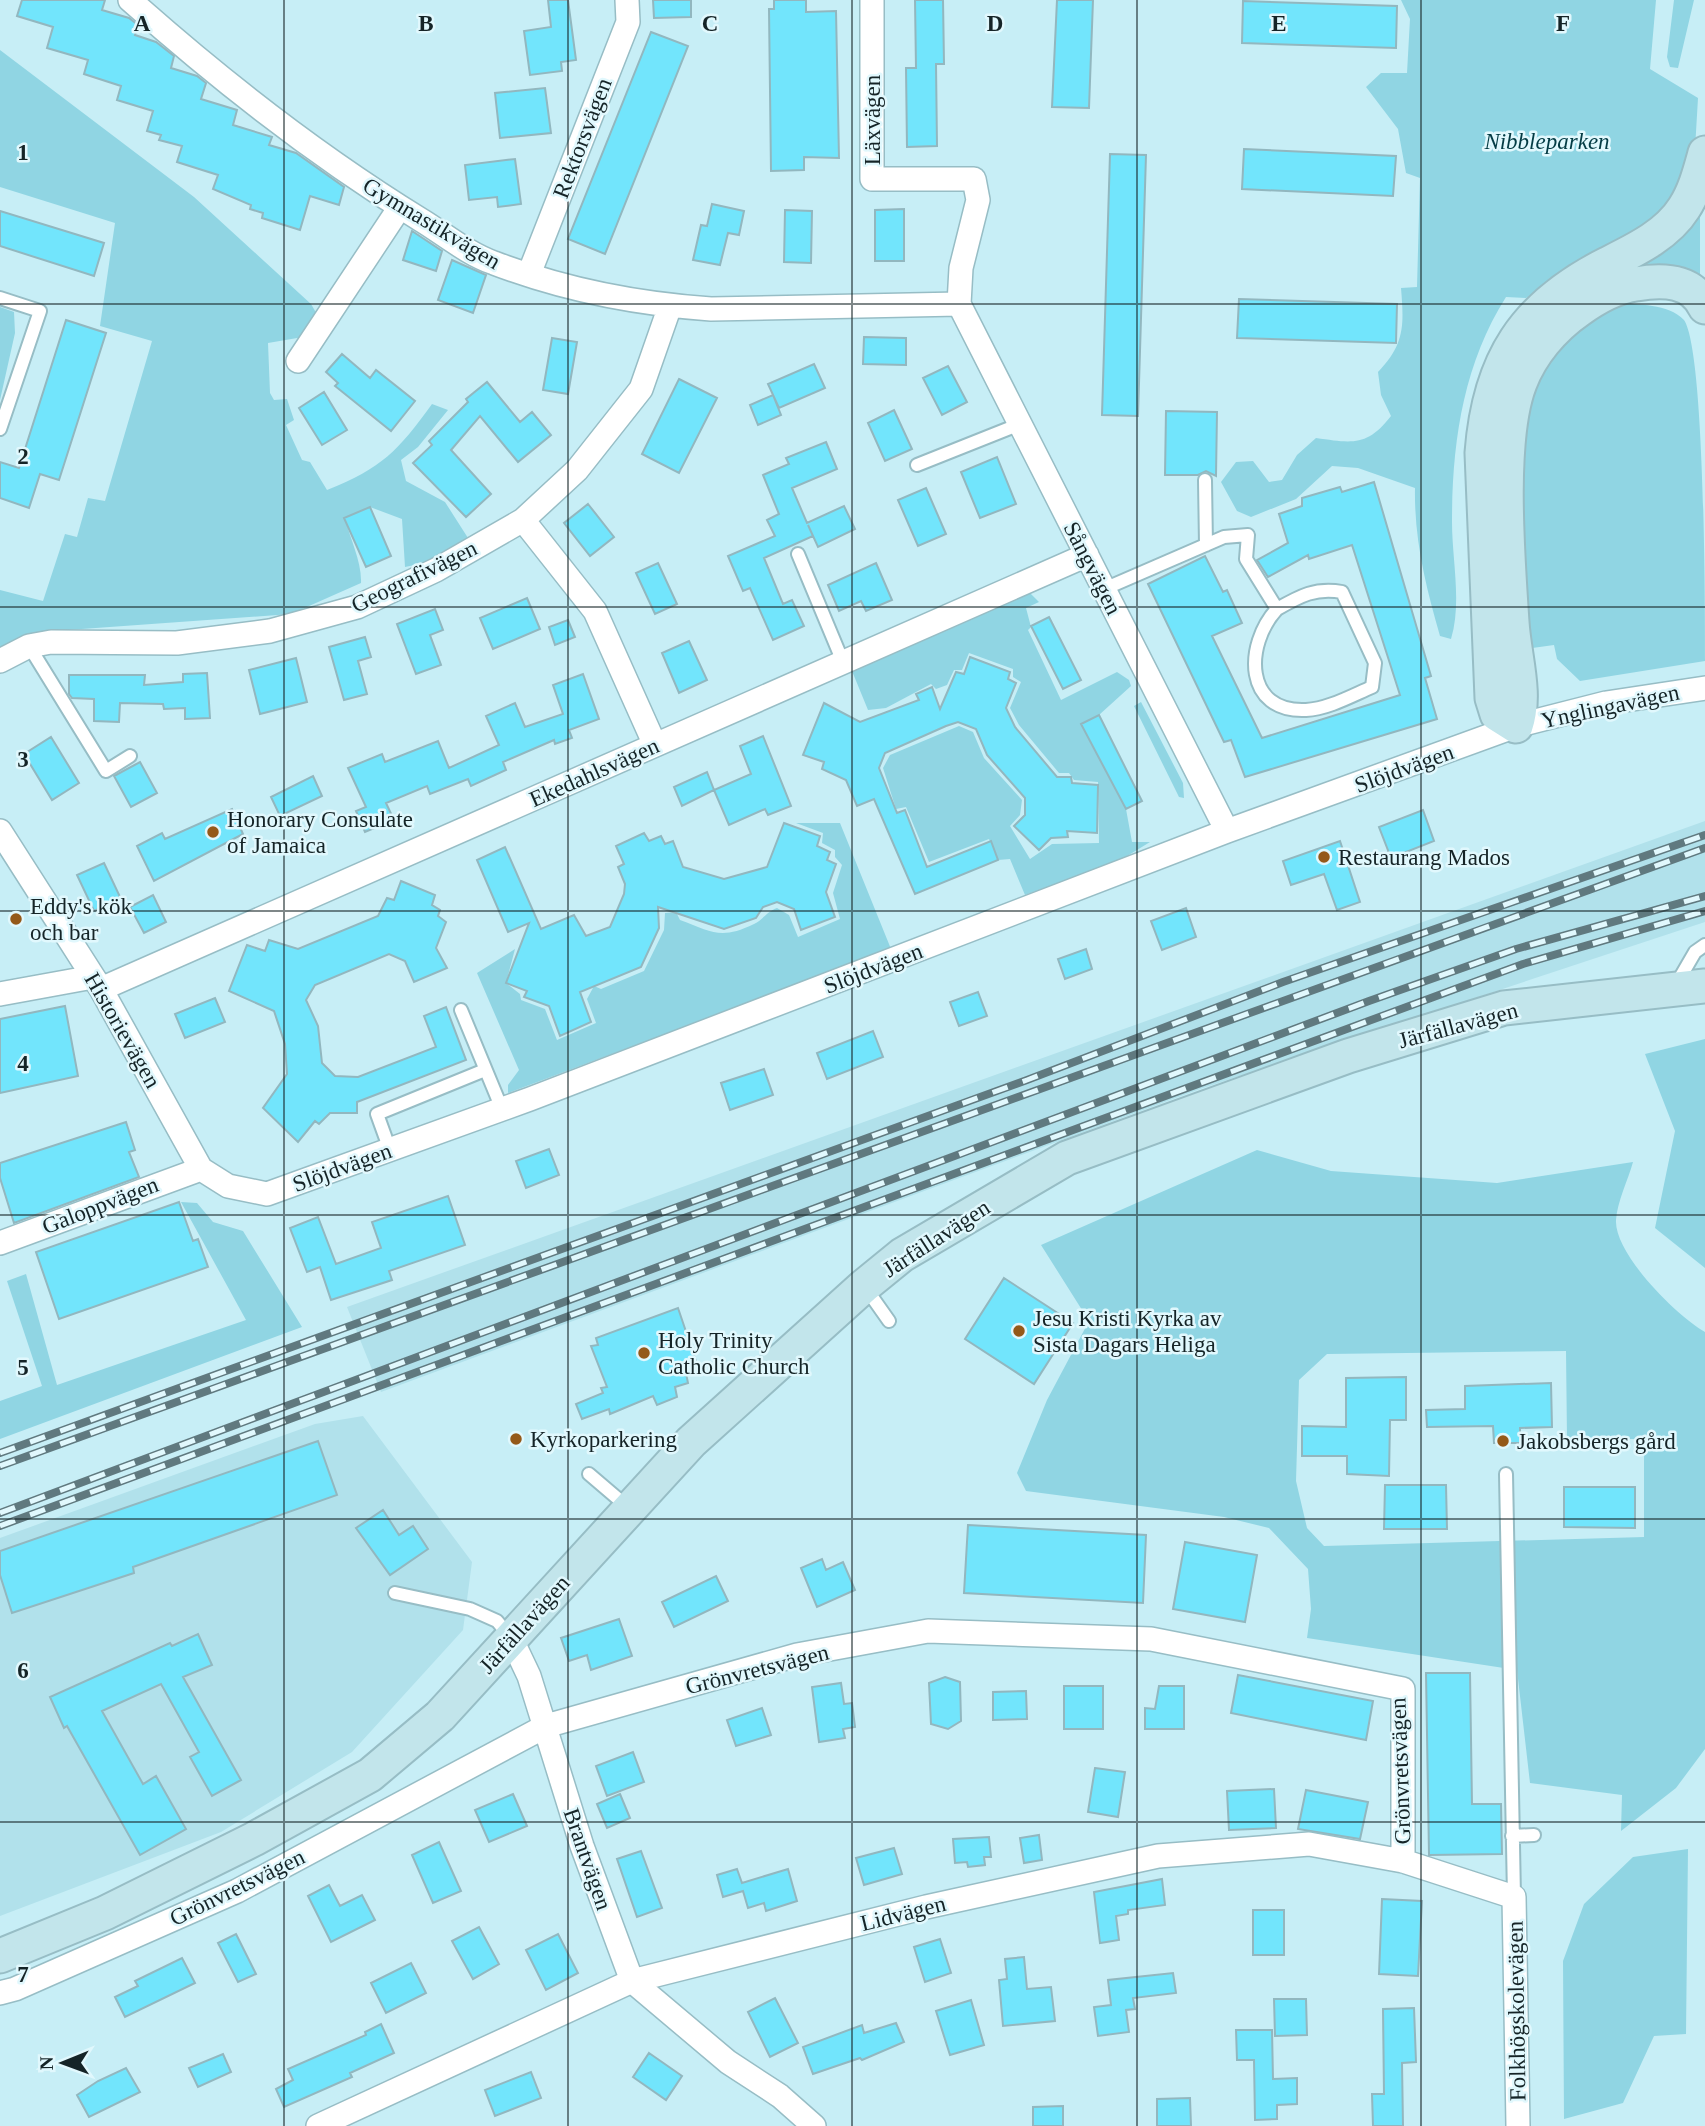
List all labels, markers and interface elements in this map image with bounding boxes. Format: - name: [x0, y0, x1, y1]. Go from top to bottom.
- text: A: [134, 11, 151, 36]
- text: B: [418, 11, 434, 36]
- text: C: [702, 11, 718, 36]
- text: D: [987, 11, 1003, 36]
- text: E: [1271, 11, 1287, 36]
- text: F: [1556, 11, 1570, 36]
- street label: Rektorsvägen: [548, 74, 617, 202]
- street label: Läxvägen: [860, 74, 885, 165]
- park label: Nibbleparken: [1483, 129, 1610, 154]
- text: 1: [17, 140, 29, 165]
- street label: Gymnastikvägen: [359, 173, 505, 275]
- text: 2: [17, 444, 29, 469]
- street label: Sångvägen: [1059, 518, 1127, 619]
- street label: Geografivägen: [347, 535, 482, 618]
- street label: Ynglingavägen: [1539, 680, 1682, 733]
- street label: Ekedahlsvägen: [526, 733, 663, 812]
- street label: Slöjdvägen: [1351, 739, 1458, 798]
- text: 3: [17, 747, 29, 772]
- place label: Honorary Consulate of Jamaica: [227, 807, 413, 858]
- marker: Honorary Consulate of Jamaica: [205, 824, 221, 840]
- place label: Restaurang Mados: [1338, 845, 1510, 870]
- marker: Restaurang Mados: [1316, 849, 1332, 865]
- place label: Eddy's kök och bar: [30, 894, 132, 945]
- marker: Eddy's kök och bar: [8, 911, 24, 927]
- street label: Slöjdvägen: [820, 938, 926, 999]
- street label: Historievägen: [79, 968, 166, 1093]
- street label: Järfällavägen: [1396, 997, 1521, 1053]
- text: 4: [17, 1051, 29, 1076]
- street label: Slöjdvägen: [289, 1138, 396, 1197]
- street label: Galoppvägen: [38, 1172, 162, 1239]
- street label: Järfällavägen: [878, 1194, 995, 1282]
- place label: Jesu Kristi Kyrka av Sista Dagars Heliga: [1033, 1306, 1222, 1357]
- marker: Jesu Kristi Kyrka av Sista Dagars Heliga: [1011, 1323, 1027, 1339]
- place label: Holy Trinity Catholic Church: [658, 1328, 810, 1379]
- marker: Holy Trinity Catholic Church: [636, 1345, 652, 1361]
- text: 5: [17, 1355, 29, 1380]
- place label: Kyrkoparkering: [530, 1427, 677, 1452]
- place label: Jakobsbergs gård: [1517, 1429, 1676, 1454]
- marker: Kyrkoparkering: [508, 1431, 524, 1447]
- marker: Jakobsbergs gård: [1495, 1433, 1511, 1449]
- street label: Järfällavägen: [474, 1570, 575, 1678]
- street label: Grönvretsvägen: [683, 1639, 832, 1699]
- text: 6: [17, 1658, 29, 1683]
- street label: Grönvretsvägen: [1385, 1697, 1416, 1845]
- street label: Brantvägen: [558, 1805, 617, 1914]
- street label: Grönvretsvägen: [166, 1844, 309, 1931]
- street label: Lidvägen: [858, 1891, 949, 1936]
- street label: Folkhögskolevägen: [1502, 1920, 1531, 2101]
- text: 7: [17, 1962, 29, 1987]
- north arrow: [28, 2028, 98, 2098]
- text: N: [36, 2056, 57, 2070]

